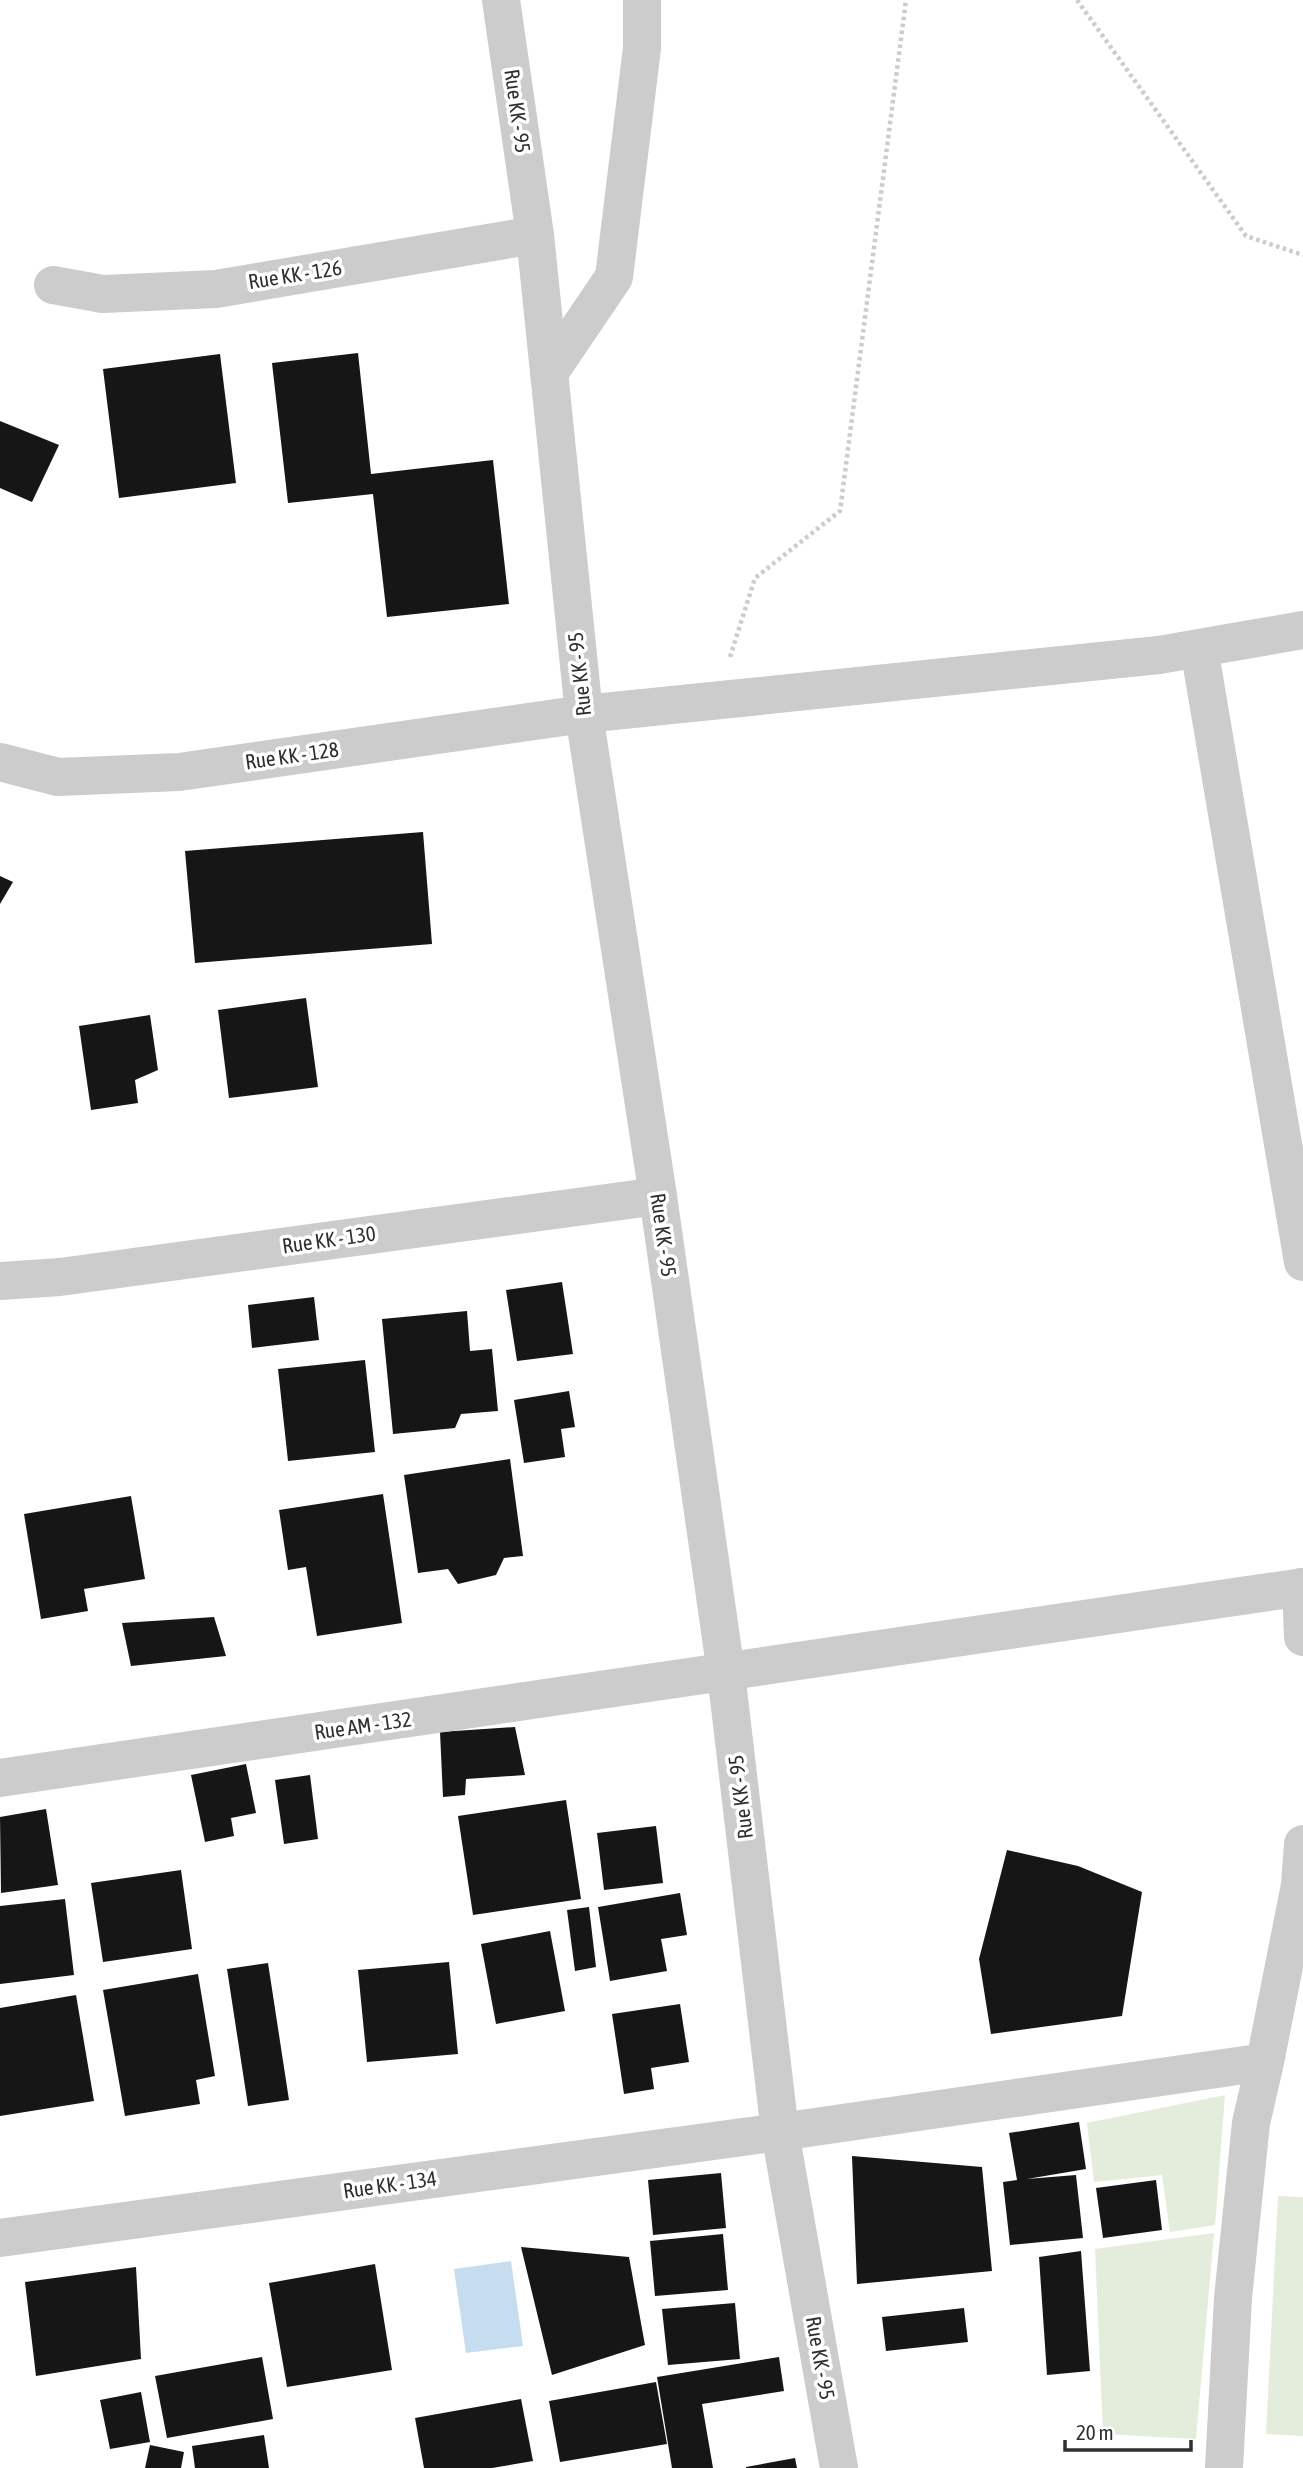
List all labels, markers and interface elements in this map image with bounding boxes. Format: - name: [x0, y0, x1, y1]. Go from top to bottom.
- street label: Rue KK - 95: [500, 67, 536, 154]
- street label: Rue KK - 126: [246, 255, 343, 293]
- street label: Rue KK - 95: [563, 631, 595, 717]
- street label: Rue KK - 128: [244, 737, 340, 773]
- street label: Rue KK - 95: [646, 1191, 682, 1278]
- street label: Rue KK - 130: [281, 1221, 377, 1257]
- street label: Rue AM - 132: [313, 1706, 413, 1744]
- street label: Rue KK - 95: [723, 1754, 757, 1840]
- street label: Rue KK - 134: [342, 2166, 438, 2202]
- street label: Rue KK - 95: [802, 2314, 840, 2401]
- scale bar: [1065, 2408, 1191, 2452]
- text: 20 m: [1076, 2420, 1114, 2444]

